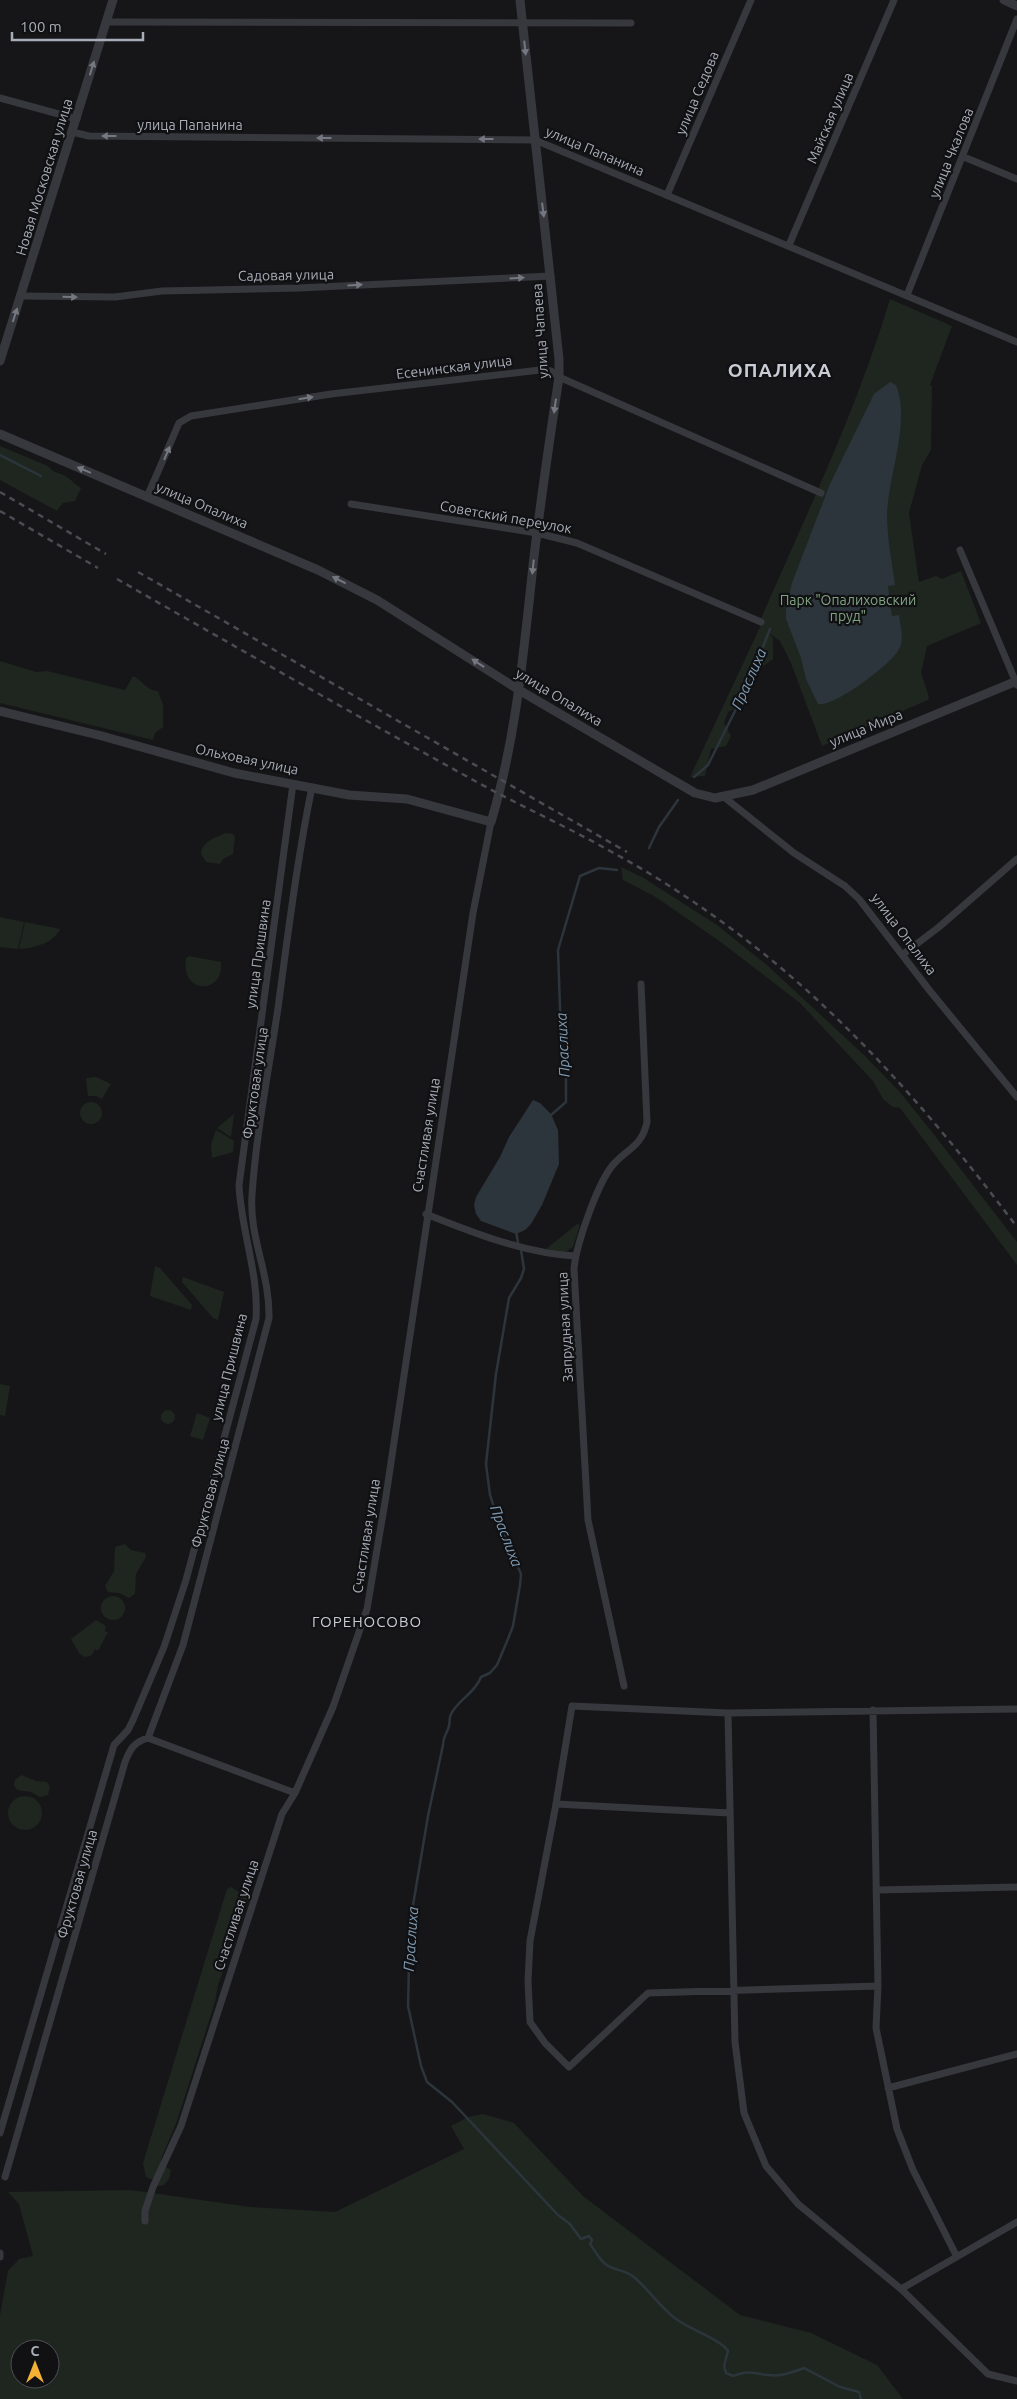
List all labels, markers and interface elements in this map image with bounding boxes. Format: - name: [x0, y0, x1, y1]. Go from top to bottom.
- scale bar: [12, 10, 144, 42]
- text: 100 m: [20, 18, 62, 35]
- one-way arrow: [521, 41, 529, 57]
- street label: улица Седова: [672, 49, 722, 137]
- one-way arrow: [89, 61, 97, 76]
- street label: Майская улица: [804, 70, 856, 166]
- street label: Новая Московская улица: [12, 97, 76, 257]
- street label: улица Чкалова: [926, 106, 976, 200]
- street label: улица Папанина: [137, 117, 243, 133]
- street label: улица Папанина: [543, 123, 647, 179]
- one-way arrow: [100, 132, 116, 140]
- one-way arrow: [315, 134, 331, 142]
- one-way arrow: [478, 135, 494, 143]
- one-way arrow: [539, 202, 547, 218]
- street label: Садовая улица: [238, 266, 334, 284]
- one-way arrow: [509, 273, 525, 281]
- one-way arrow: [347, 281, 363, 289]
- street label: улица Чапаева: [529, 283, 551, 379]
- one-way arrow: [62, 293, 78, 301]
- one-way arrow: [12, 307, 20, 322]
- street label: Есенинская улица: [395, 352, 513, 382]
- district label: ОПАЛИХА: [728, 359, 832, 381]
- one-way arrow: [298, 393, 314, 401]
- one-way arrow: [551, 399, 559, 415]
- one-way arrow: [163, 445, 171, 460]
- one-way arrow: [77, 466, 91, 474]
- street label: улица Опалиха: [154, 478, 250, 532]
- street label: Советский переулок: [439, 498, 573, 536]
- one-way arrow: [529, 560, 537, 576]
- one-way arrow: [332, 576, 346, 584]
- park label: Парк "Опалиховский пруд": [780, 592, 916, 624]
- water label: Праслиха: [728, 646, 769, 712]
- one-way arrow: [472, 658, 485, 668]
- street label: улица Опалиха: [513, 665, 605, 729]
- street label: улица Мира: [827, 706, 905, 750]
- street label: Ольховая улица: [194, 740, 300, 778]
- street label: улица Опалиха: [868, 890, 940, 978]
- street label: улица Пришвина: [242, 898, 274, 1010]
- water label: Праслиха: [552, 1012, 573, 1078]
- street label: Фруктовая улица: [239, 1026, 271, 1140]
- street label: Счастливая улица: [409, 1077, 443, 1193]
- street label: Запрудная улица: [554, 1271, 576, 1383]
- street label: улица Пришвина: [208, 1312, 250, 1422]
- street label: Фруктовая улица: [188, 1437, 232, 1549]
- street label: Счастливая улица: [349, 1478, 383, 1594]
- water label: Праслиха: [487, 1502, 526, 1569]
- district label: ГОРЕНОСОВО: [312, 1613, 422, 1630]
- street label: Фруктовая улица: [54, 1828, 100, 1940]
- street label: Счастливая улица: [211, 1858, 261, 1972]
- water label: Праслиха: [400, 1906, 421, 1972]
- north arrow: [10, 2339, 60, 2389]
- text: С: [31, 2343, 40, 2359]

